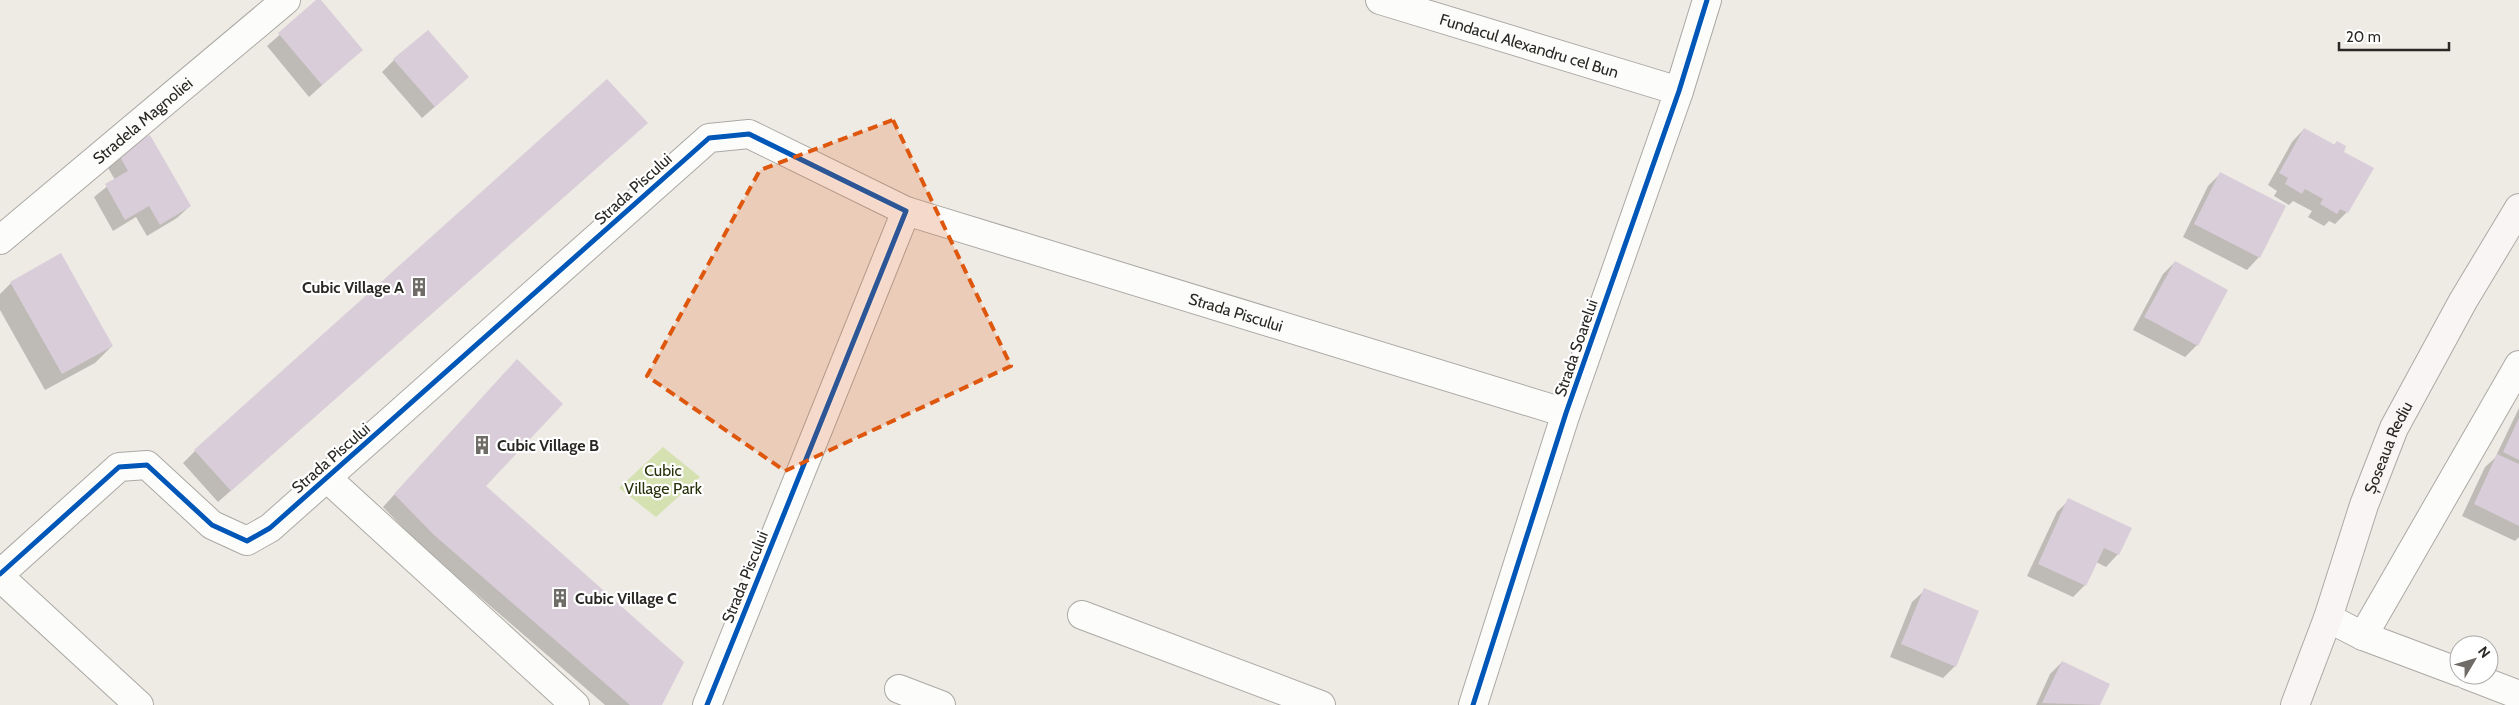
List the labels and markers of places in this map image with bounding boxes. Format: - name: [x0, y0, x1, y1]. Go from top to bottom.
- building icon: Cubic Village A: [408, 276, 430, 298]
- place label: Cubic Village A: [302, 278, 404, 297]
- building icon: Cubic Village B: [471, 434, 493, 456]
- place label: Cubic Village B: [497, 436, 599, 455]
- building icon: Cubic Village C: [549, 587, 571, 609]
- place label: Cubic Village C: [575, 589, 677, 608]

